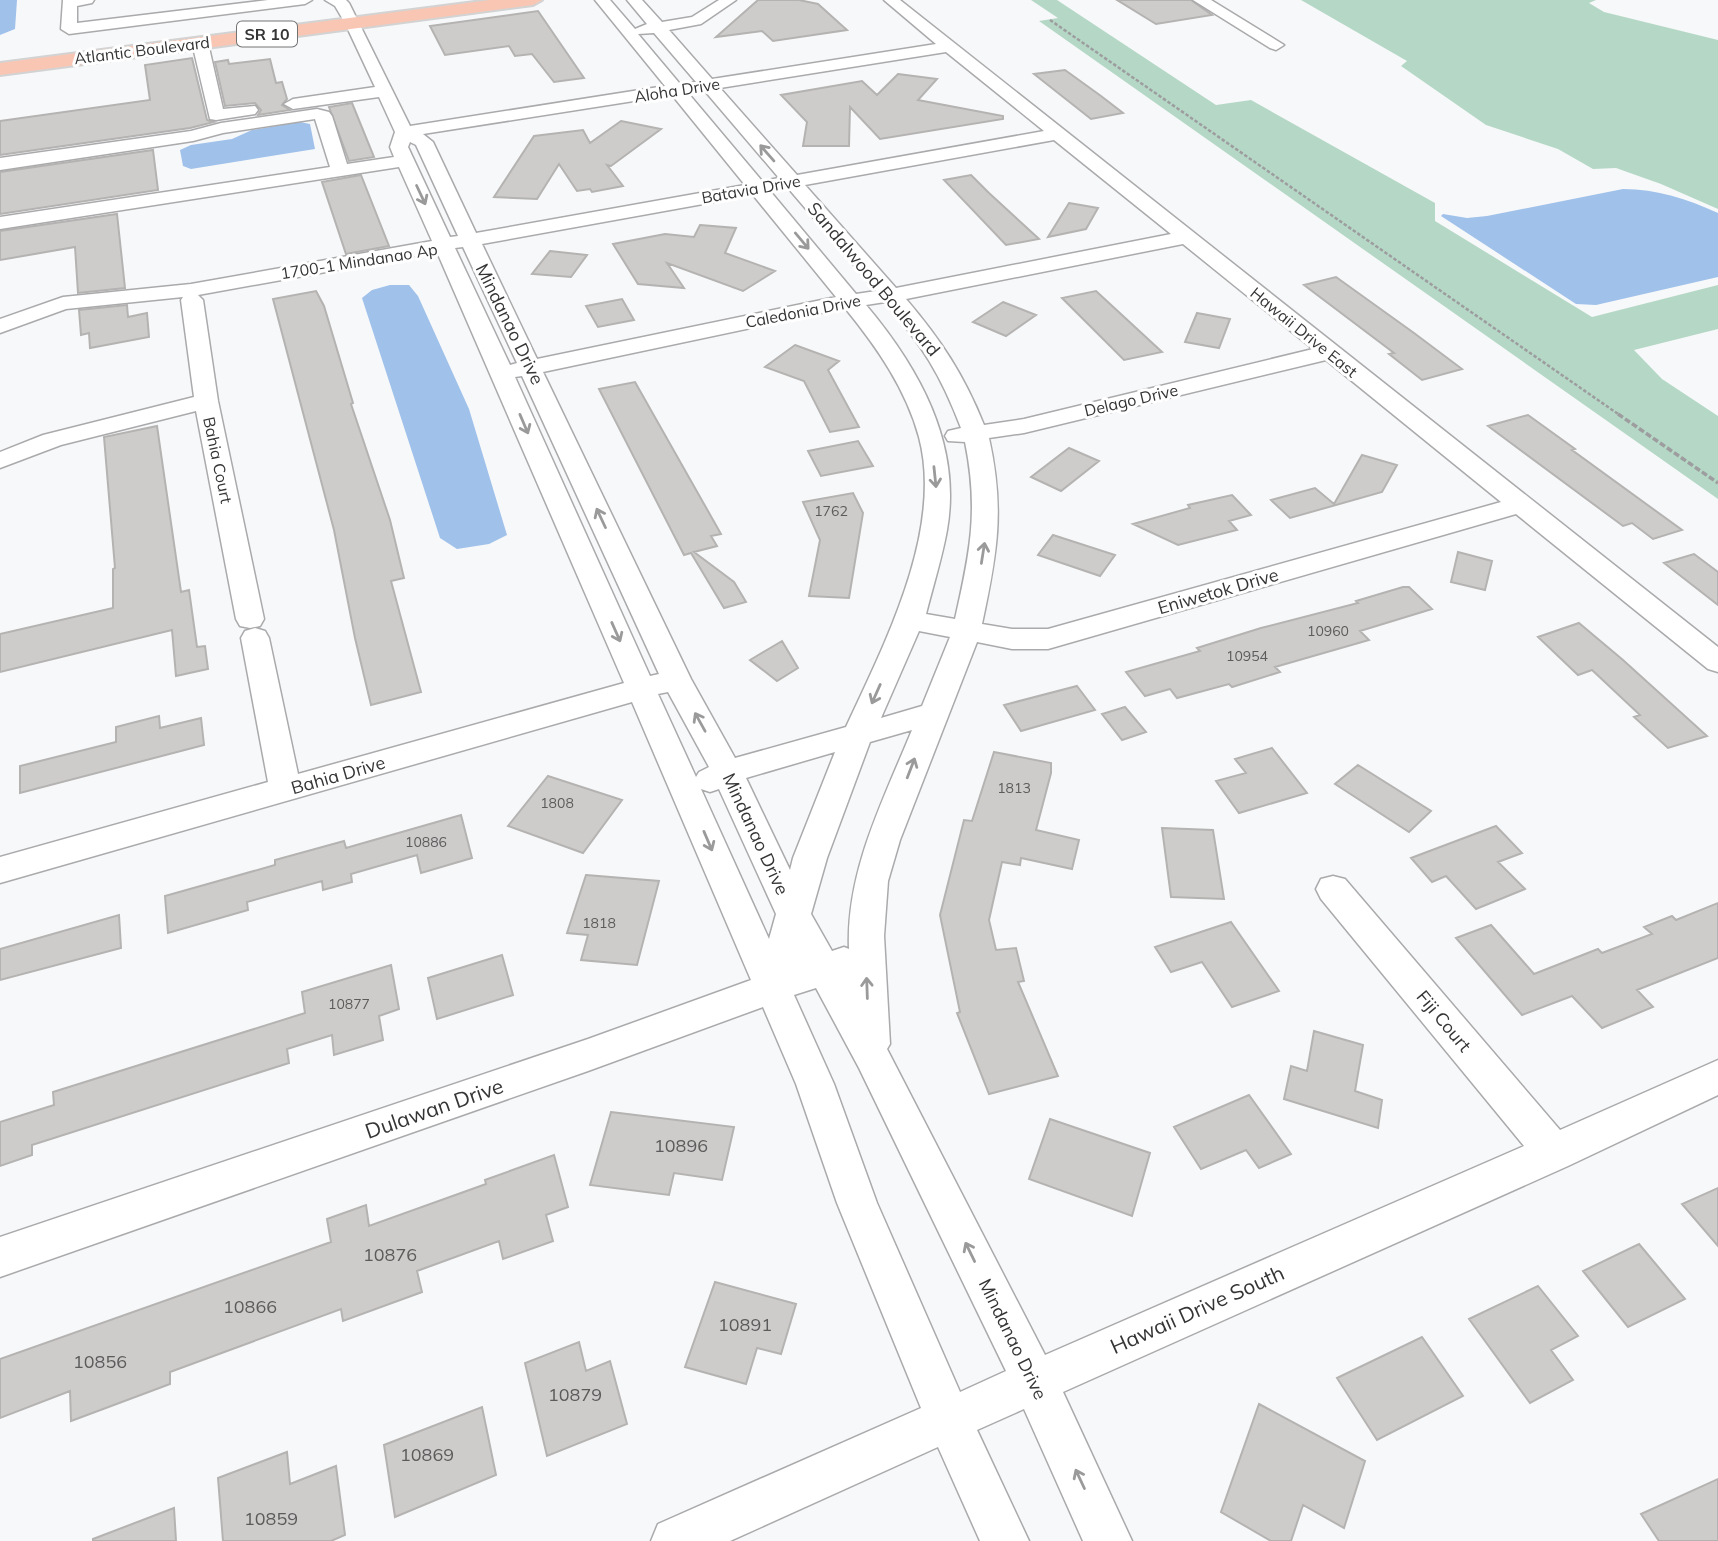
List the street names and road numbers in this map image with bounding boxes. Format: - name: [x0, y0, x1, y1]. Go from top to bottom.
- road number: SR 10: [237, 22, 297, 46]
- street label: Atlantic Boulevard: [73, 32, 211, 68]
- street label: Aloha Drive: [633, 73, 721, 107]
- street label: Batavia Drive: [700, 170, 802, 208]
- street label: Sandalwood Boulevard: [803, 197, 945, 361]
- street label: 1700-1 Mindanao Ap: [279, 239, 439, 283]
- street label: Mindanao Drive: [471, 260, 549, 388]
- street label: Hawaii Drive East: [1246, 283, 1362, 382]
- street label: Caledonia Drive: [744, 290, 862, 332]
- street label: Delago Drive: [1082, 379, 1180, 421]
- street label: Bahia Court: [199, 415, 237, 506]
- street label: Eniwetok Drive: [1155, 563, 1281, 619]
- street label: Bahia Drive: [288, 751, 388, 799]
- street label: Mindanao Drive: [718, 769, 794, 899]
- street label: Fiji Court: [1412, 986, 1476, 1056]
- street label: Dulawan Drive: [361, 1072, 507, 1144]
- street label: Hawaii Drive South: [1106, 1259, 1288, 1359]
- street label: Mindanao Drive: [974, 1275, 1052, 1403]

